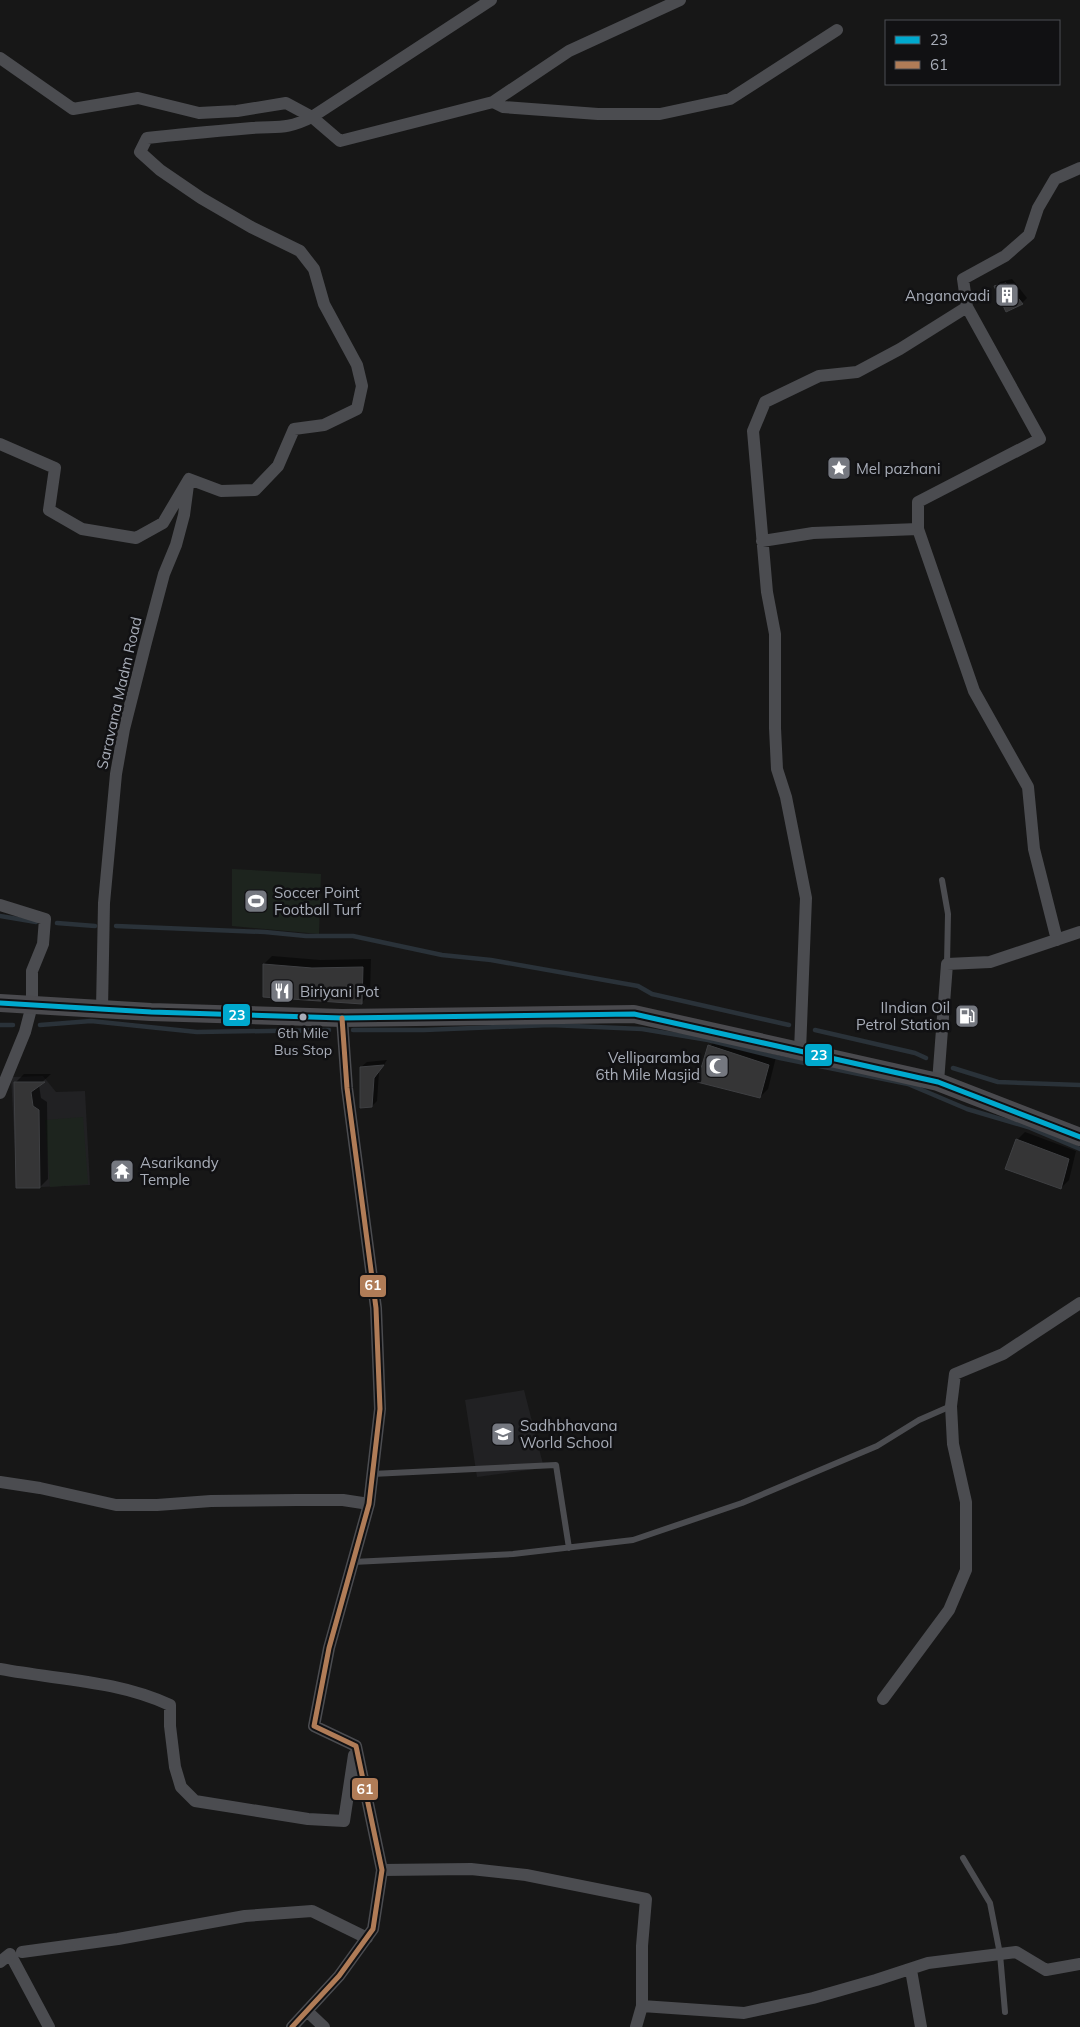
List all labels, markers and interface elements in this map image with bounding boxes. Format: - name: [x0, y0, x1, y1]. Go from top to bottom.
- legend: [885, 20, 1060, 85]
- text: 23: [930, 30, 948, 49]
- text: 61: [930, 55, 948, 74]
- building icon: Anganavadi: [994, 282, 1020, 308]
- place label: Anganavadi: [905, 286, 990, 305]
- place icon: Mel pazhani: [826, 455, 852, 481]
- place label: Mel pazhani: [856, 459, 940, 478]
- street label: Saravana Madm Road: [92, 615, 146, 771]
- place label: Soccer Point Football Turf: [274, 883, 362, 919]
- sports icon: Soccer Point Football Turf: [243, 888, 269, 914]
- restaurant icon: Biriyani Pot: [269, 978, 295, 1004]
- place label: Biriyani Pot: [300, 982, 379, 1001]
- place label: IIndian Oil Petrol Station: [856, 998, 950, 1034]
- line badge: 23: [222, 1003, 251, 1027]
- fuel station icon: IIndian Oil Petrol Station: [954, 1003, 980, 1029]
- text: 23: [229, 1006, 245, 1024]
- marker: 6th Mile Bus Stop: [298, 1012, 308, 1022]
- place label: 6th Mile Bus Stop: [274, 1024, 332, 1059]
- line badge: 23: [804, 1043, 833, 1067]
- text: 23: [811, 1046, 827, 1064]
- place label: Velliparamba 6th Mile Masjid: [596, 1048, 700, 1084]
- mosque icon: Velliparamba 6th Mile Masjid: [704, 1053, 730, 1079]
- place label: Asarikandy Temple: [140, 1153, 219, 1189]
- temple icon: Asarikandy Temple: [109, 1158, 135, 1184]
- line badge: 61: [359, 1274, 387, 1298]
- text: 61: [365, 1276, 381, 1294]
- place label: Sadhbhavana World School: [520, 1416, 617, 1452]
- school or university icon: Sadhbhavana World School: [490, 1421, 516, 1447]
- line badge: 61: [351, 1777, 379, 1801]
- text: 61: [357, 1780, 373, 1798]

